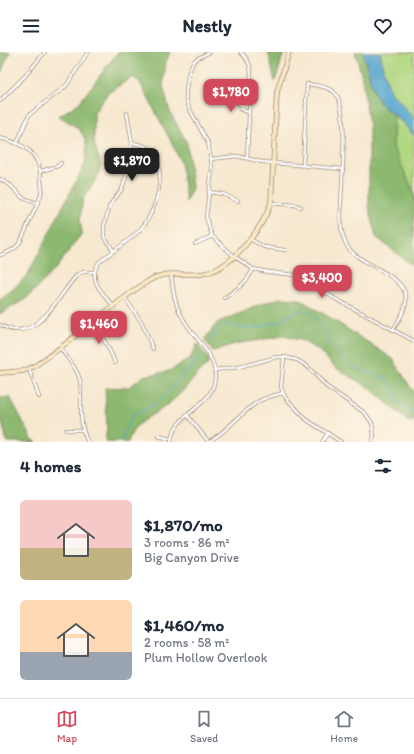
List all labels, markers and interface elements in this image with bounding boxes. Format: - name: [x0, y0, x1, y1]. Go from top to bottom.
- icon: menu: [20, 15, 42, 37]
- text: Nestly: [182, 15, 232, 37]
- icon: heart: [372, 15, 394, 37]
- pin: $1,780: [198, 79, 264, 113]
- text: $1,780: [212, 84, 250, 99]
- pin: $1,870: [99, 148, 165, 182]
- text: $1,870: [113, 153, 151, 168]
- pin: $3,400: [289, 265, 355, 299]
- text: $3,400: [302, 270, 342, 285]
- pin: $1,460: [66, 311, 132, 345]
- text: $1,460: [80, 316, 118, 331]
- icon: filters: [372, 455, 394, 477]
- text: 4 homes: [20, 456, 81, 476]
- text: $1,870/mo: [144, 515, 223, 535]
- icon: home: [52, 516, 100, 564]
- text: 3 rooms · 86 m²: [144, 535, 230, 550]
- text: Big Canyon Drive: [144, 550, 239, 565]
- text: $1,460/mo: [144, 615, 224, 635]
- icon: home: [52, 616, 100, 664]
- text: 2 rooms · 58 m²: [144, 635, 229, 650]
- text: Plum Hollow Overlook: [144, 650, 267, 665]
- tab: Map: [56, 708, 78, 745]
- tab: Saved: [190, 708, 218, 745]
- tab: Home: [330, 708, 358, 745]

